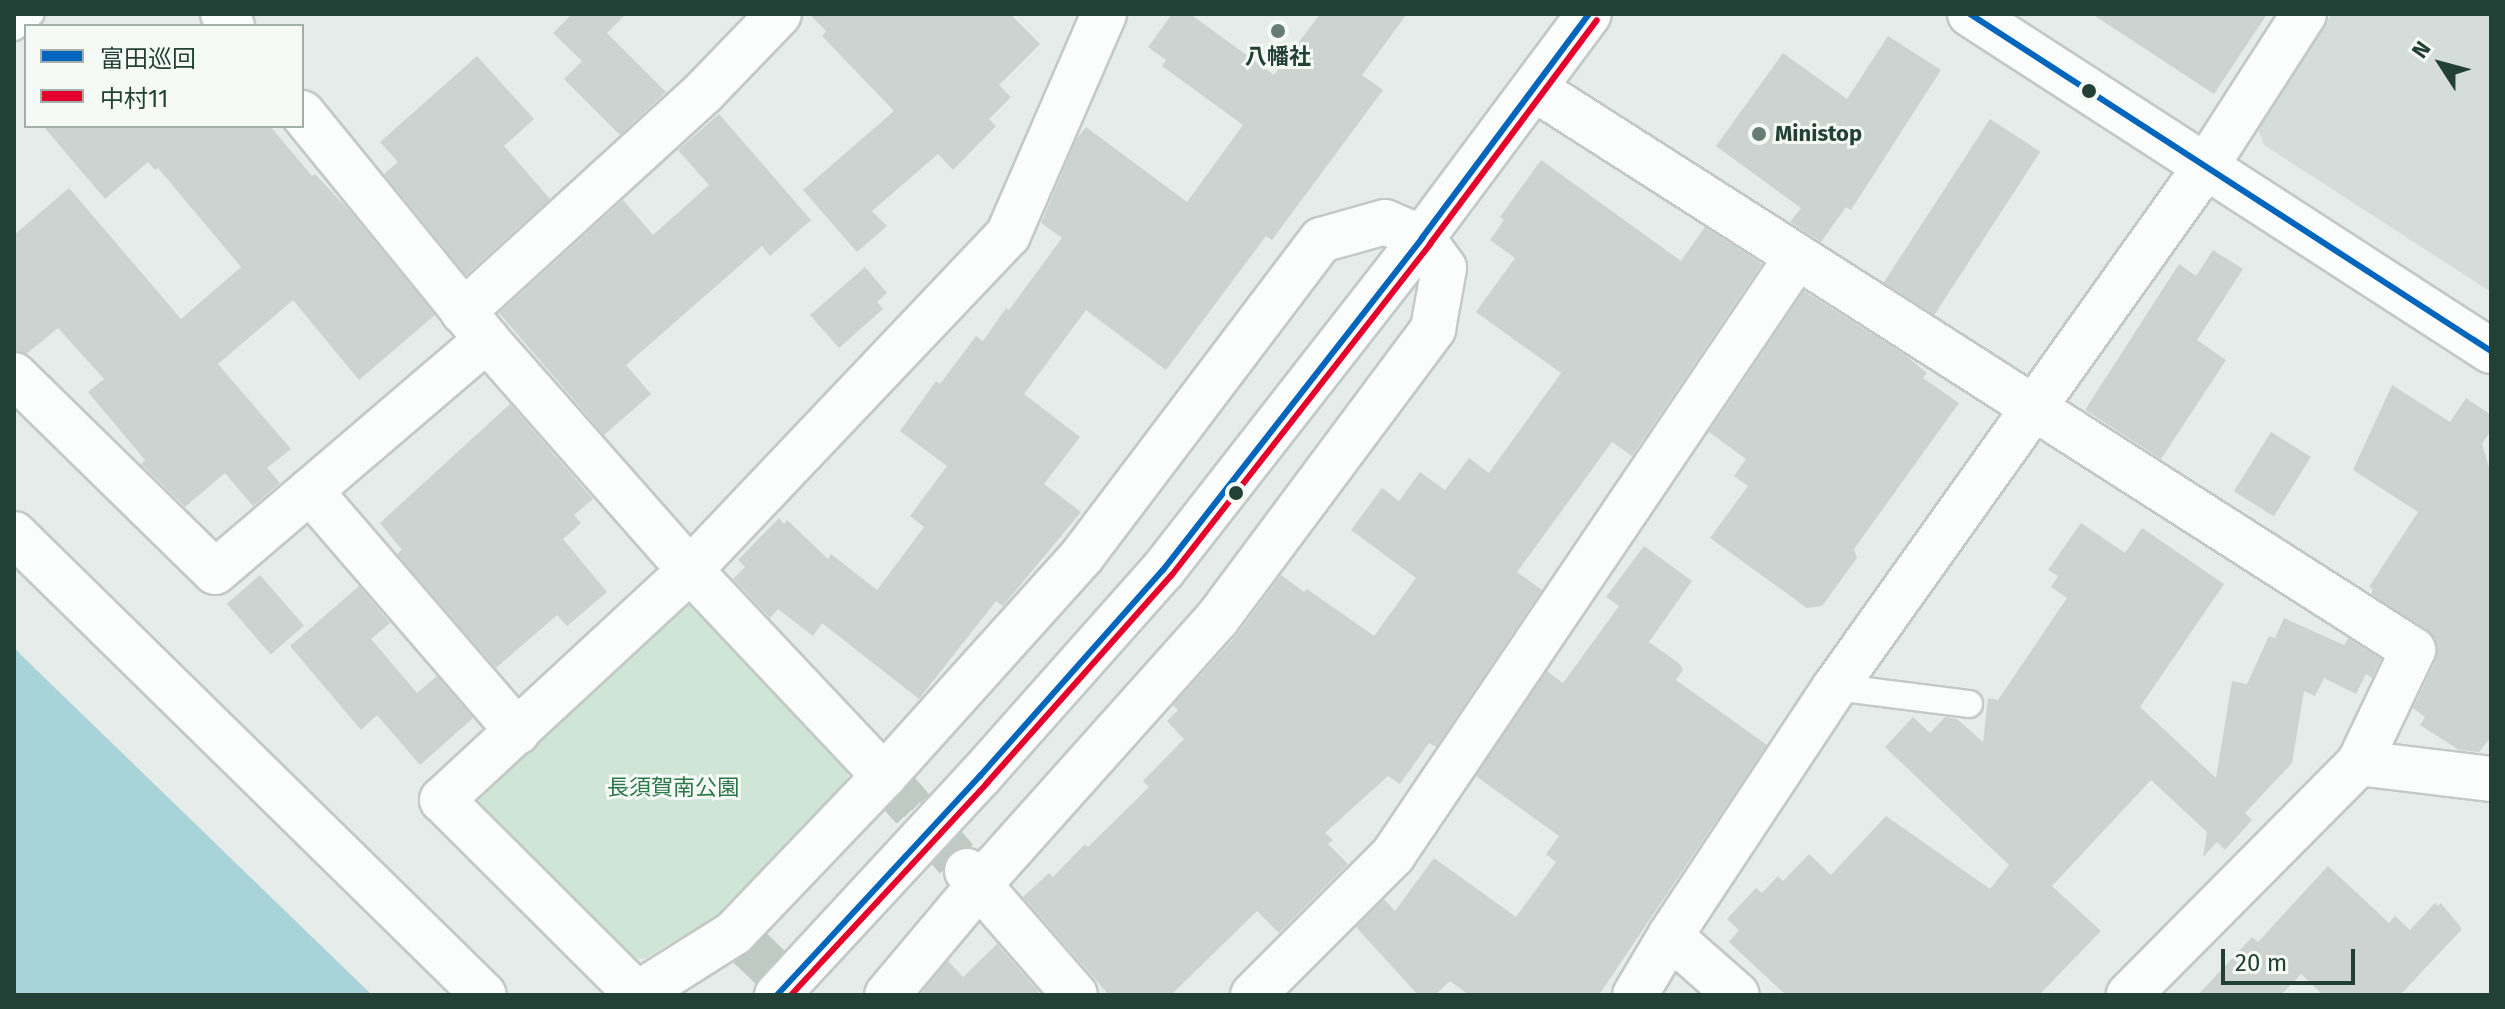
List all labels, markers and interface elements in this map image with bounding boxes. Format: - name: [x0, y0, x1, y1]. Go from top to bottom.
- marker: 八幡社: [1269, 22, 1287, 40]
- legend: [24, 24, 304, 128]
- north arrow: [2401, 24, 2481, 104]
- text: N: [2406, 36, 2436, 63]
- place label: 八幡社: [1245, 44, 1311, 70]
- text: 富田巡回: [100, 45, 196, 73]
- unlabelled marker: [2081, 83, 2097, 99]
- text: 中村11: [100, 85, 168, 113]
- place label: Ministop: [1775, 121, 1862, 147]
- marker: Ministop: [1750, 125, 1768, 143]
- unlabelled marker: [1228, 485, 1244, 501]
- park label: 長須賀南公園: [607, 775, 739, 801]
- scale bar: [2225, 933, 2359, 983]
- text: 20 m: [2235, 949, 2287, 977]

